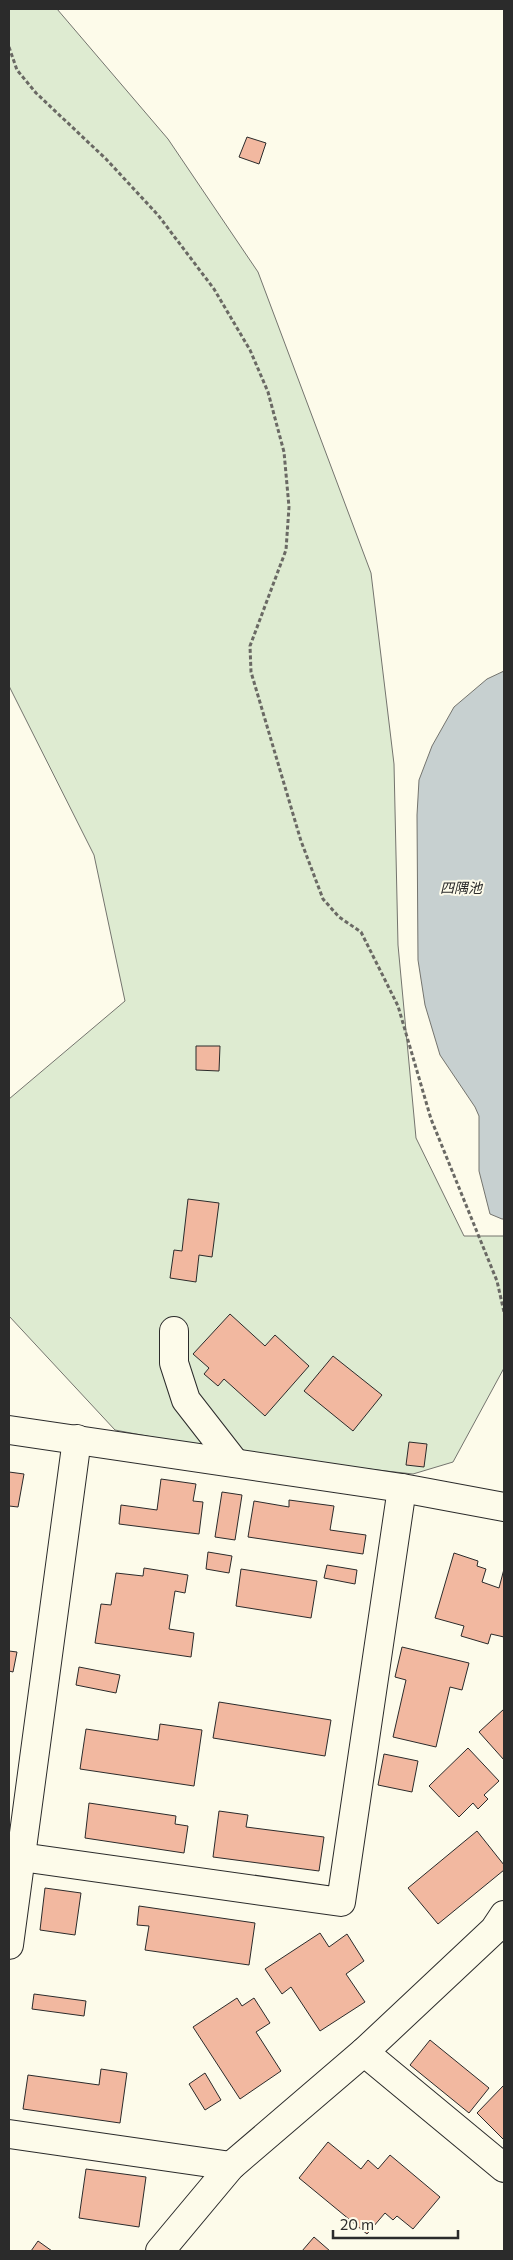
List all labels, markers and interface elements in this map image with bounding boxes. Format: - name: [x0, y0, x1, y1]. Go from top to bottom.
- water label: 四隅池: [440, 879, 484, 896]
- scale bar: [333, 2208, 458, 2240]
- text: 20 m: [340, 2215, 374, 2233]

